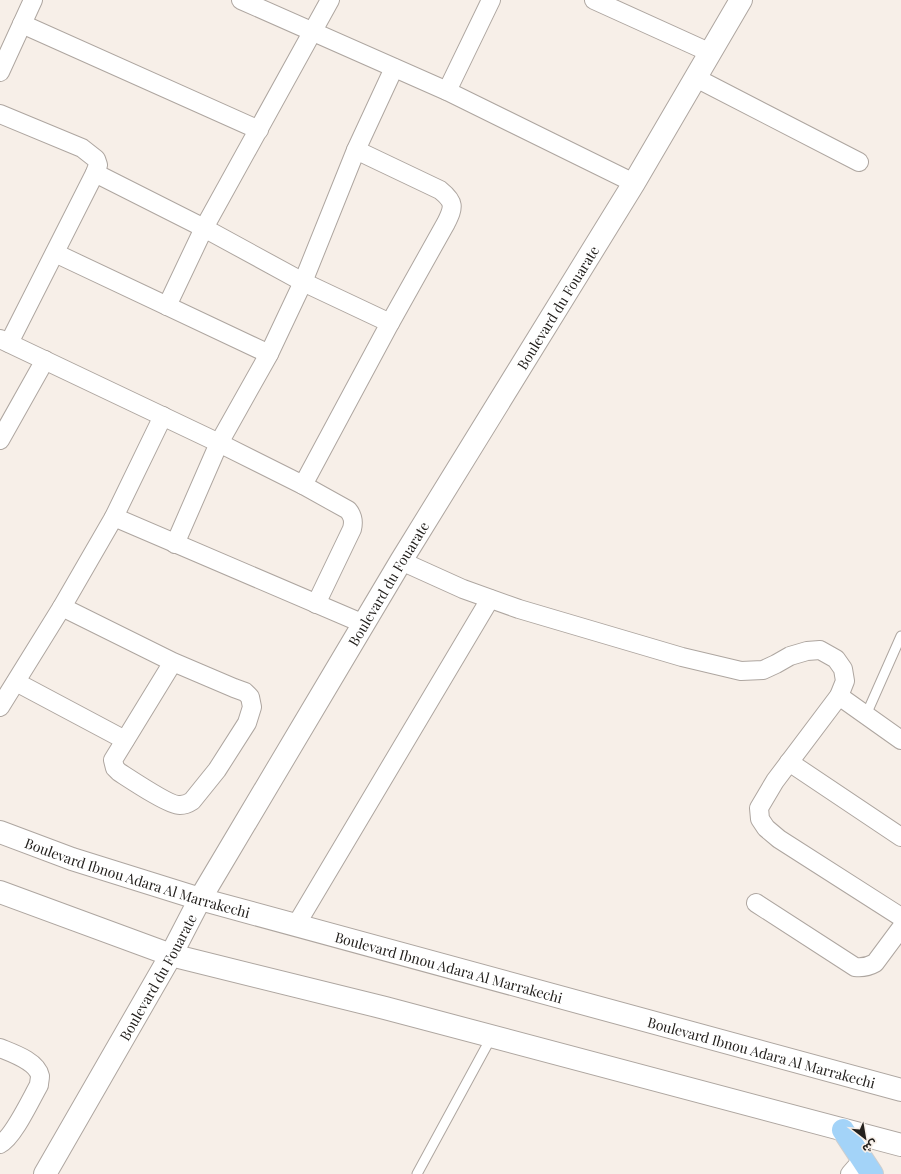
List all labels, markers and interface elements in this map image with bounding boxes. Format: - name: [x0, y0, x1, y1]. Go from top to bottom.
- street label: Boulevard du Fouarate: [512, 242, 603, 373]
- street label: Boulevard du Fouarate: [343, 518, 433, 649]
- street label: Boulevard Ibnou Adara Al Marrakechi: [22, 833, 252, 922]
- street label: Boulevard du Fouarate: [114, 910, 200, 1044]
- street label: Boulevard Ibnou Adara Al Marrakechi: [333, 927, 565, 1007]
- street label: Boulevard Ibnou Adara Al Marrakechi: [646, 1012, 877, 1092]
- north arrow: [845, 1118, 885, 1158]
- text: ش: [860, 1137, 881, 1157]

